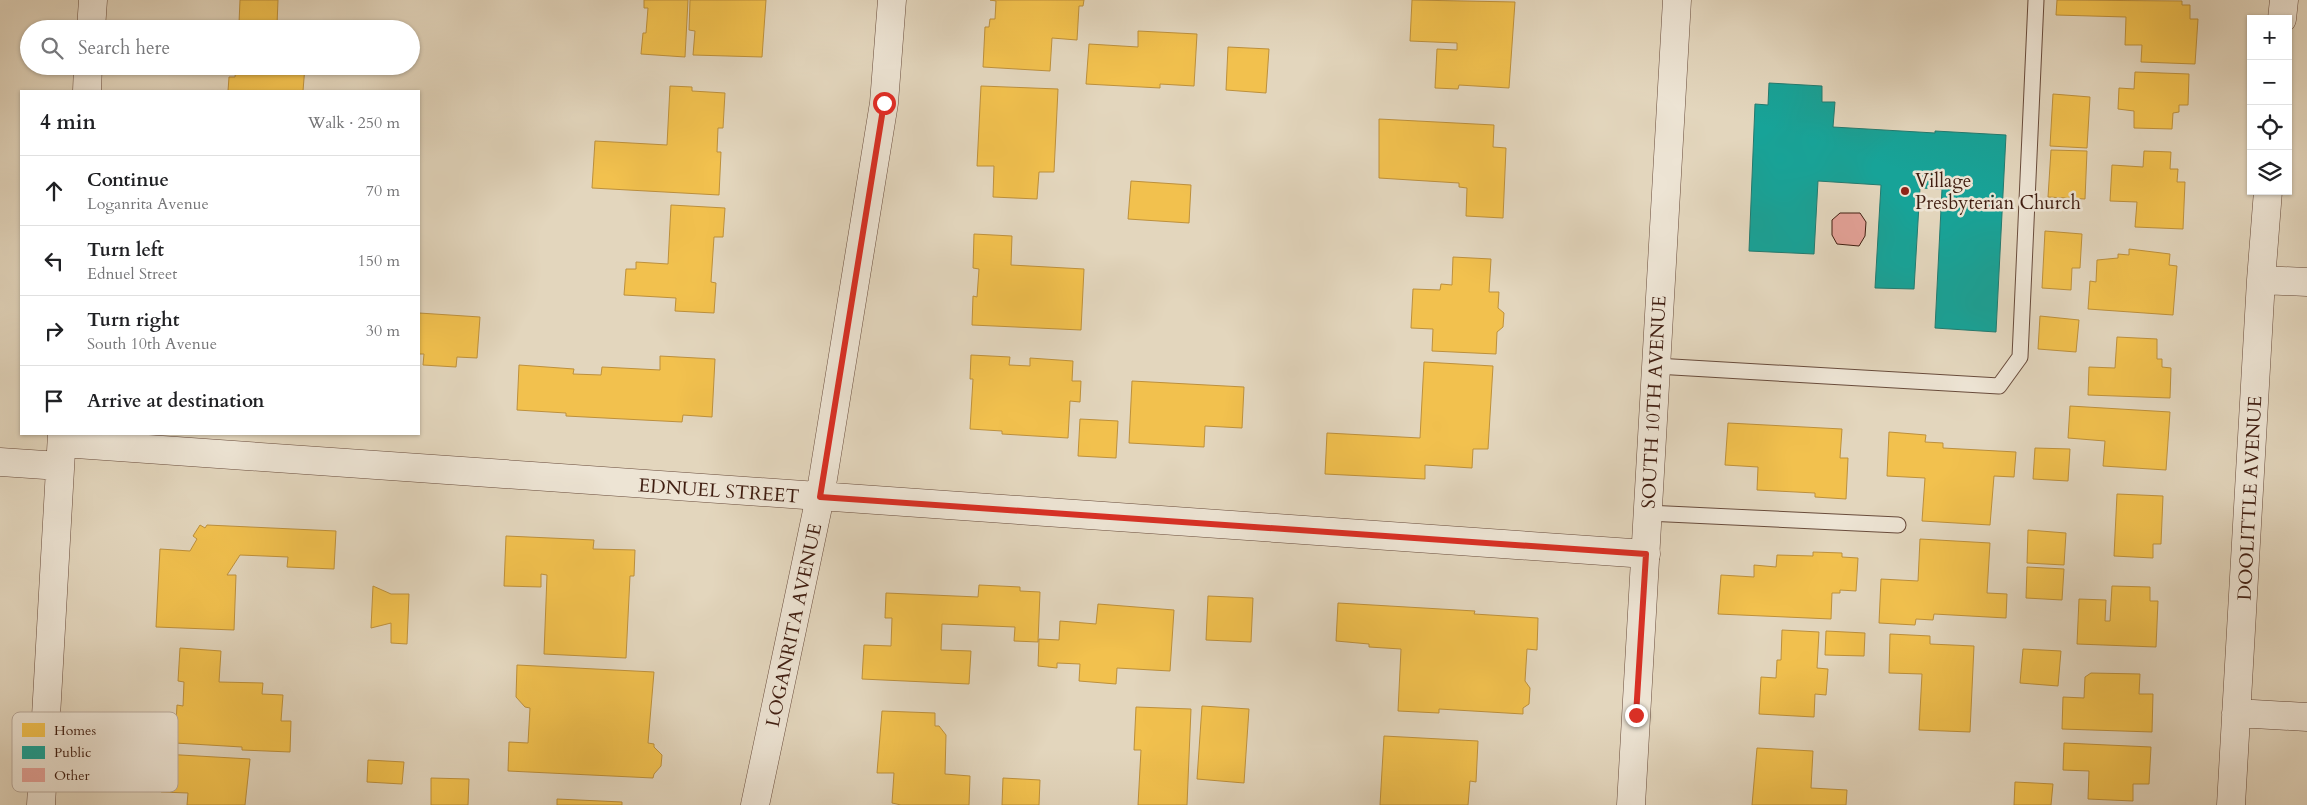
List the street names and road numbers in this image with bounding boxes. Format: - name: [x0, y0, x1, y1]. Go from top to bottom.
- street label: SOUTH 10TH AVENUE: [1635, 295, 1673, 509]
- street label: DOOLITTLE AVENUE: [2232, 395, 2268, 601]
- street label: EDNUEL STREET: [638, 472, 800, 510]
- street label: LOGANRITA AVENUE: [760, 521, 828, 729]

